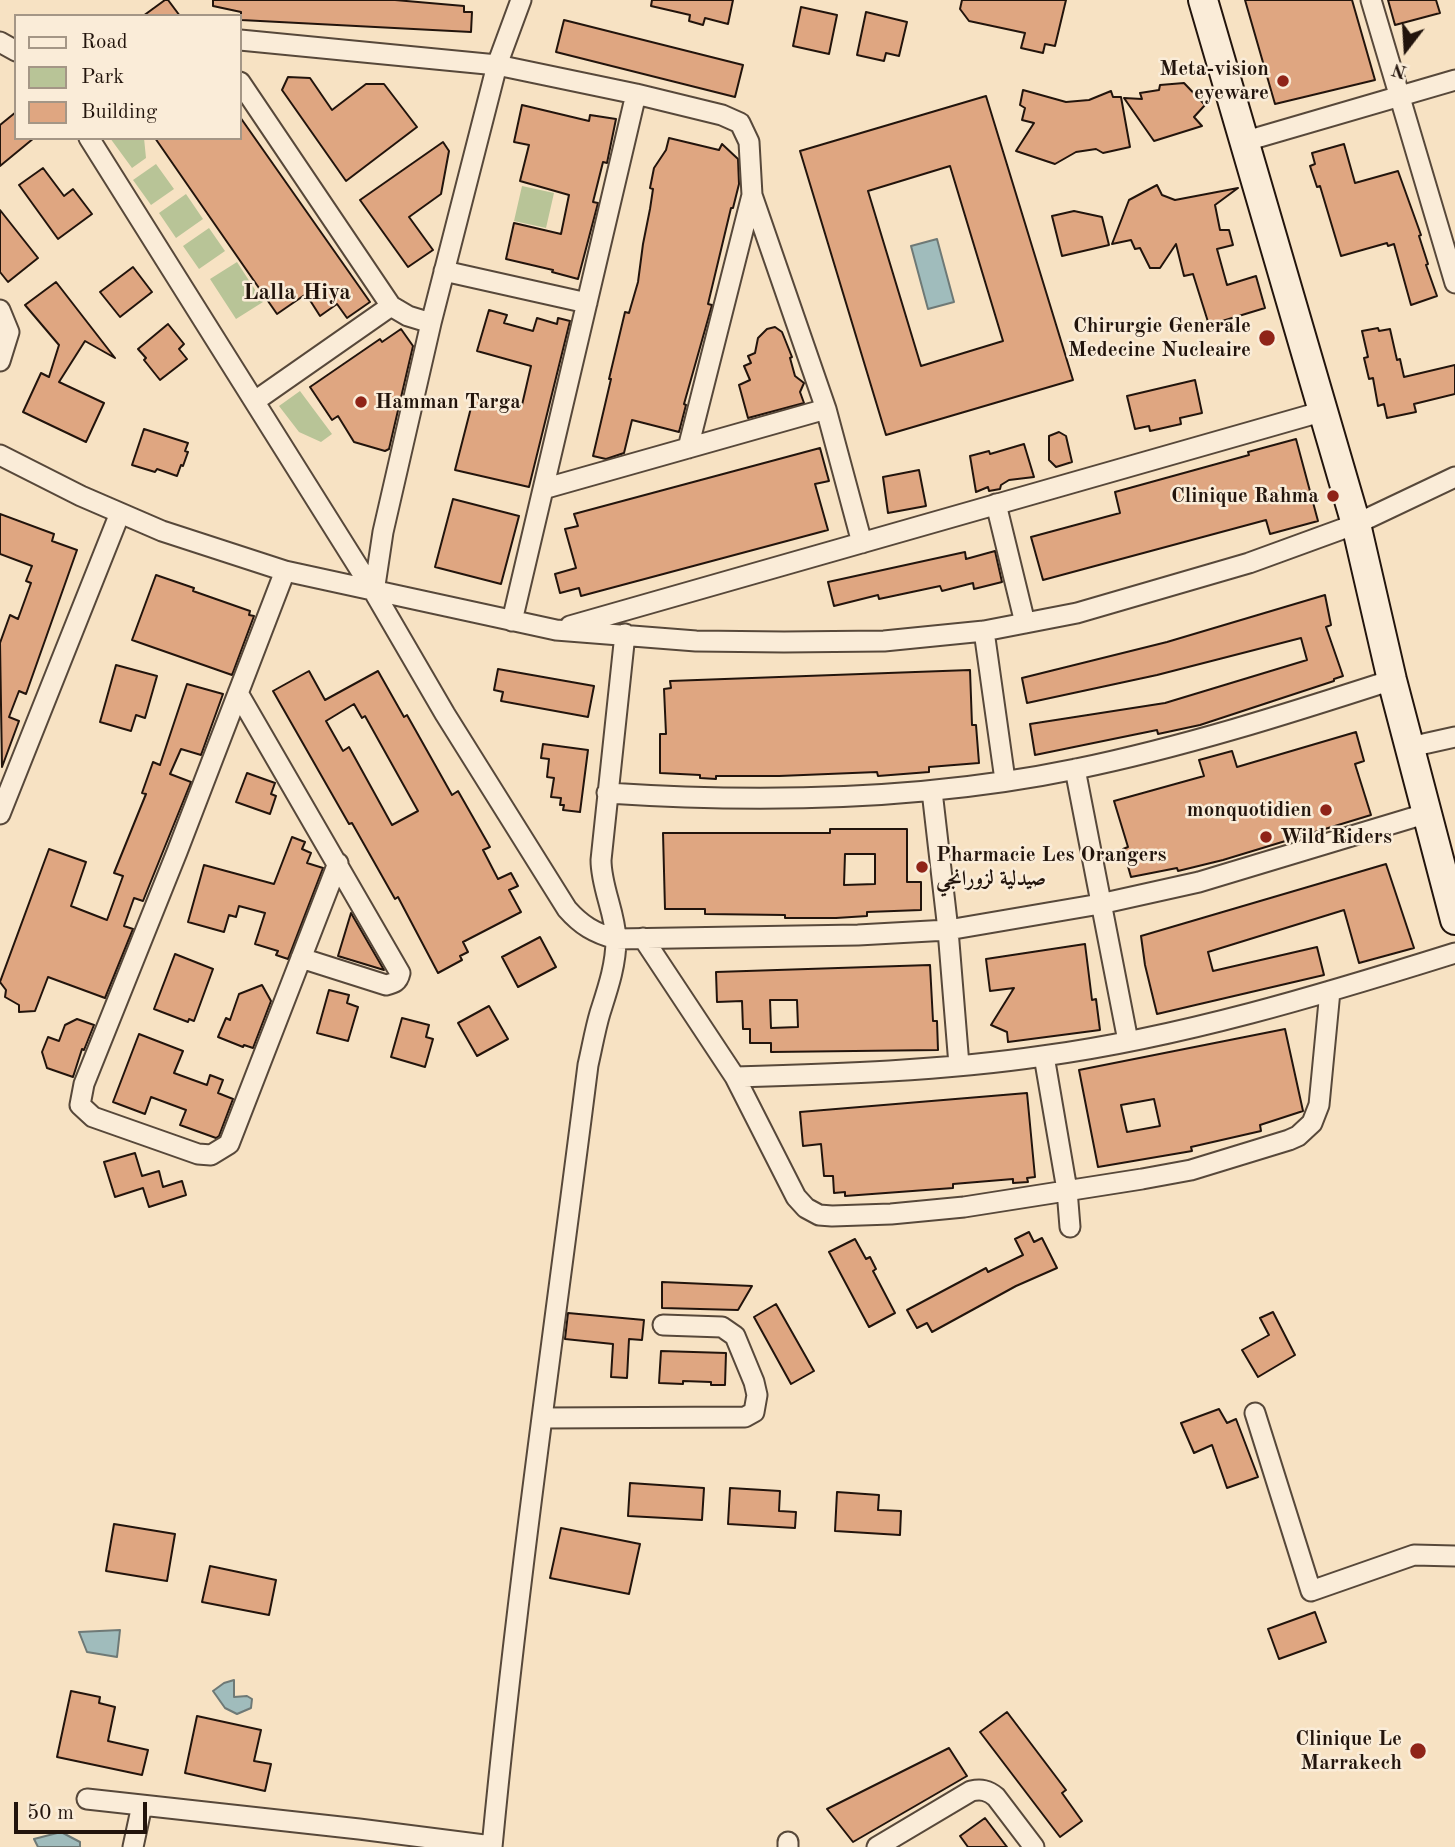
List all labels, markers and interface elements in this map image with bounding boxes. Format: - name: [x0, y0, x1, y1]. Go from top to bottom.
- legend: [14, 14, 242, 140]
- north arrow: [1371, 14, 1441, 84]
- text: Road: [81, 32, 128, 53]
- place label: Meta-vision eyeware: [1159, 56, 1269, 106]
- text: N: [1390, 58, 1409, 81]
- text: Park: [81, 67, 124, 88]
- marker: Meta-vision eyeware: [1275, 73, 1291, 89]
- text: Building: [81, 102, 157, 123]
- district label: Lalla Hiya: [243, 279, 351, 307]
- place label: Chirurgie Generale Medecine Nucleaire: [1068, 313, 1251, 363]
- marker: Chirurgie Generale Medecine Nucleaire: [1257, 328, 1277, 348]
- place label: Hamman Targa: [375, 389, 521, 415]
- marker: Hamman Targa: [353, 394, 369, 410]
- place label: Clinique Rahma: [1171, 483, 1319, 509]
- marker: Clinique Rahma: [1325, 488, 1341, 504]
- place label: monquotidien: [1187, 797, 1312, 823]
- marker: monquotidien: [1318, 802, 1334, 818]
- place label: Wild Riders: [1280, 824, 1392, 850]
- marker: Wild Riders: [1258, 829, 1274, 845]
- place label: Pharmacie Les Orangers صيدلية لزورانجي: [936, 842, 1167, 892]
- marker: Pharmacie Les Orangers صيدلية لزورانجي: [914, 859, 930, 875]
- place label: Clinique Le Marrakech: [1295, 1726, 1402, 1776]
- marker: Clinique Le Marrakech: [1408, 1741, 1428, 1761]
- scale bar: [18, 1787, 150, 1831]
- text: 50 m: [27, 1803, 74, 1824]

